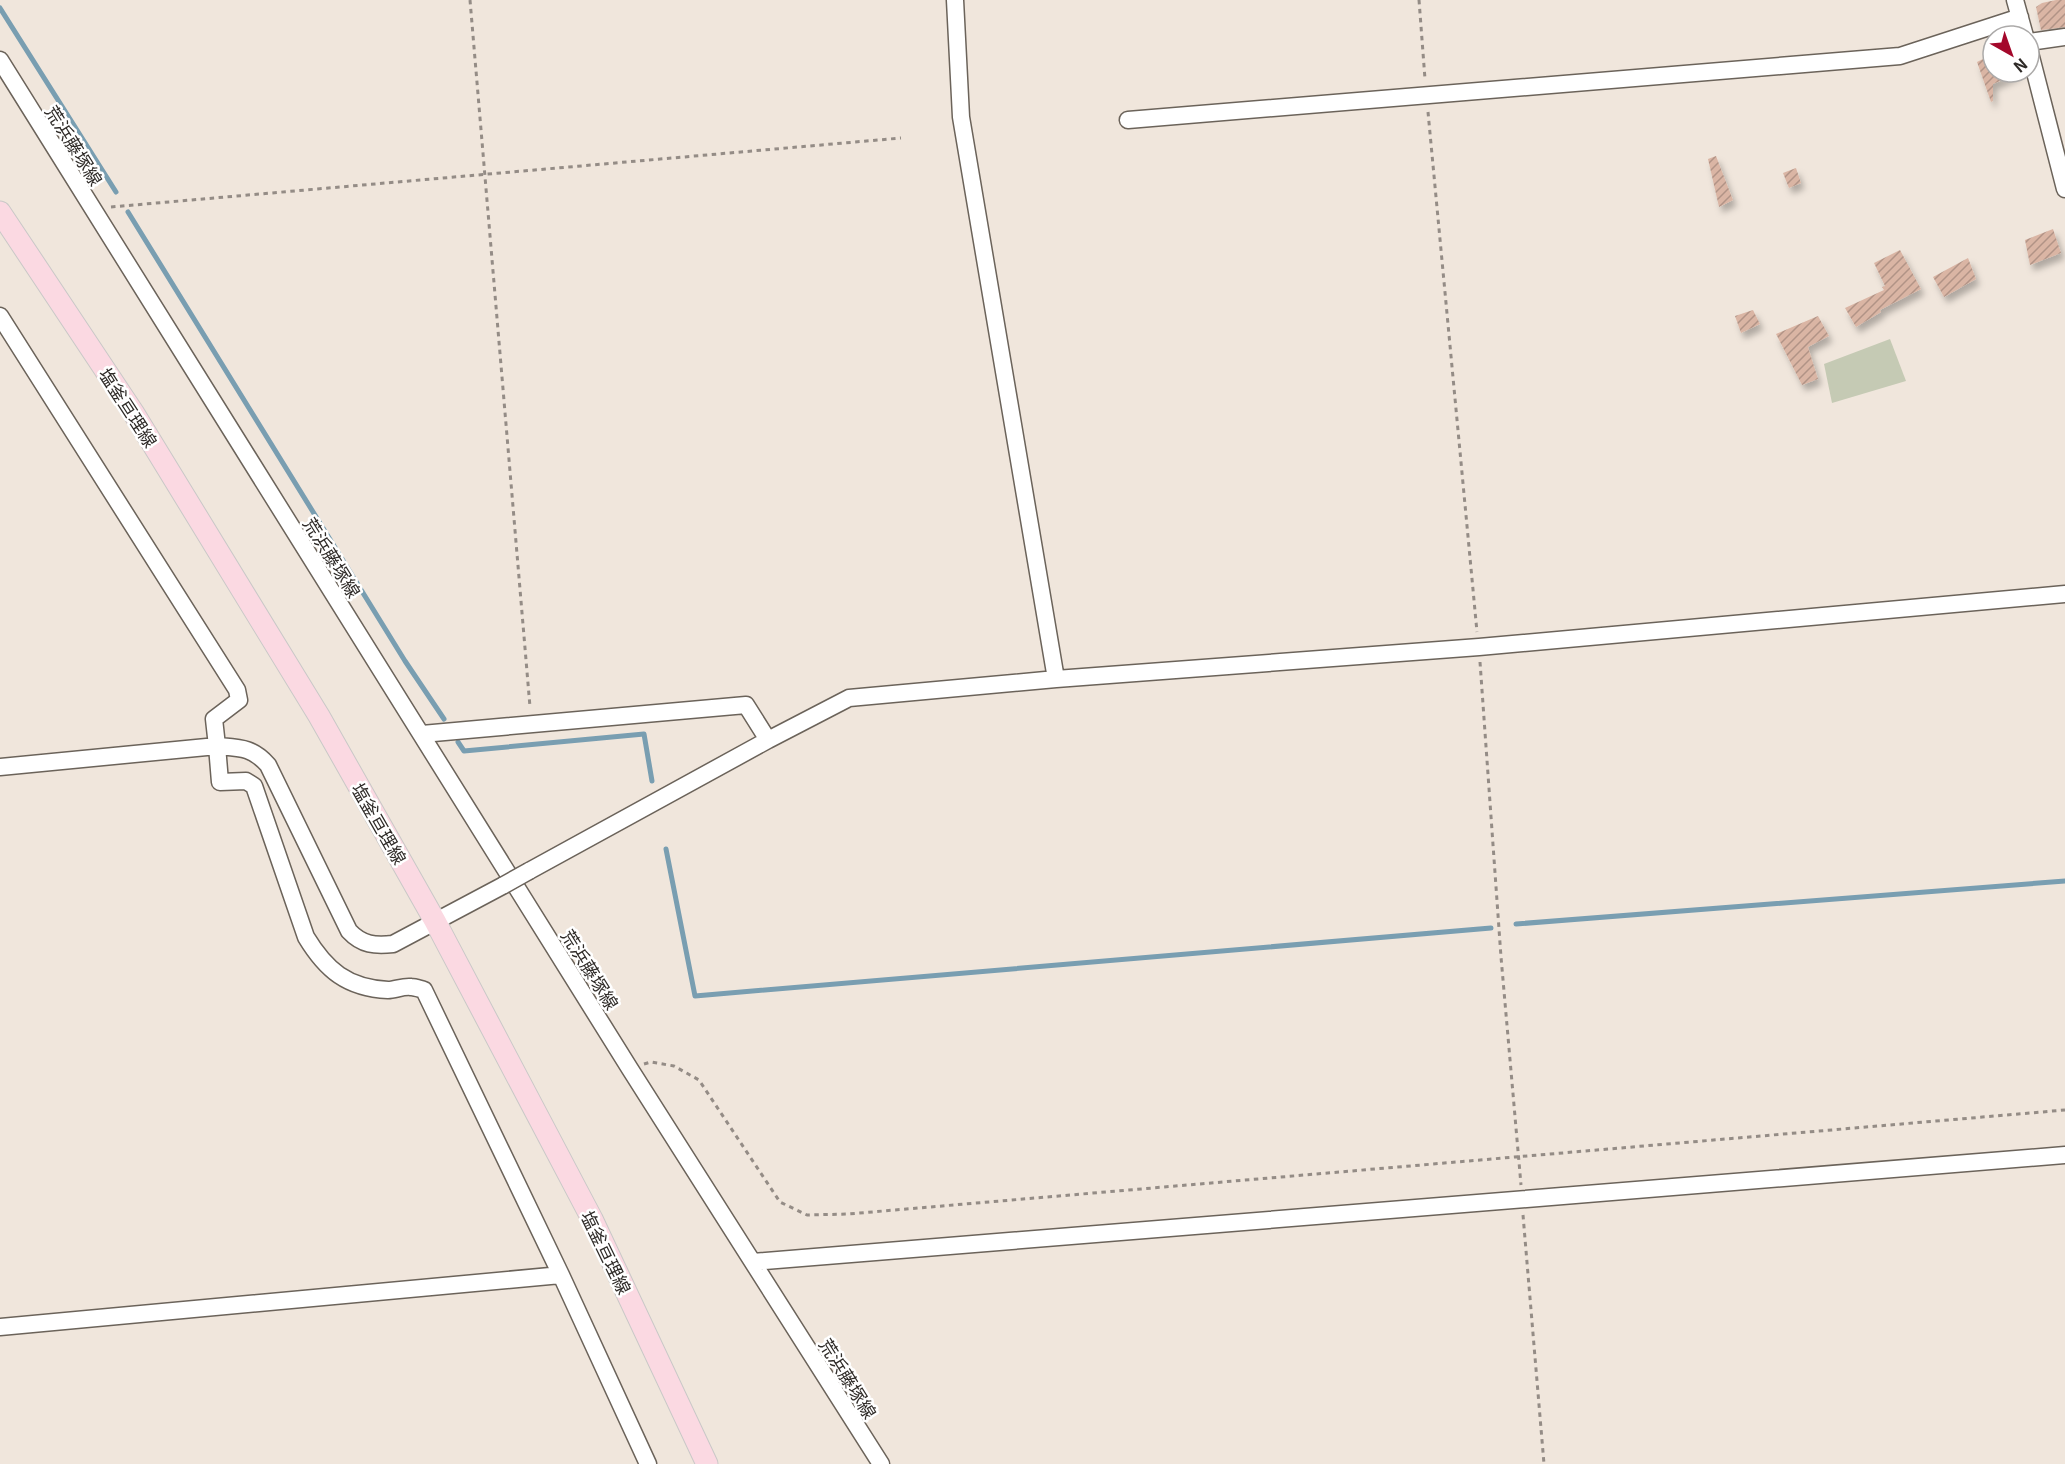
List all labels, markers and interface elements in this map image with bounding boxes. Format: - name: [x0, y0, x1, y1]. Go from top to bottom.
- north arrow: [1981, 24, 2041, 84]
- text: N: [2009, 53, 2034, 79]
- street label: 荒浜藤塚線: [40, 100, 110, 190]
- street label: 塩釜亘理線: [94, 362, 164, 452]
- street label: 荒浜藤塚線: [298, 512, 368, 602]
- street label: 塩釜亘理線: [346, 778, 414, 868]
- street label: 荒浜藤塚線: [556, 924, 626, 1014]
- street label: 塩釜亘理線: [576, 1206, 638, 1298]
- street label: 荒浜藤塚線: [814, 1333, 884, 1423]

